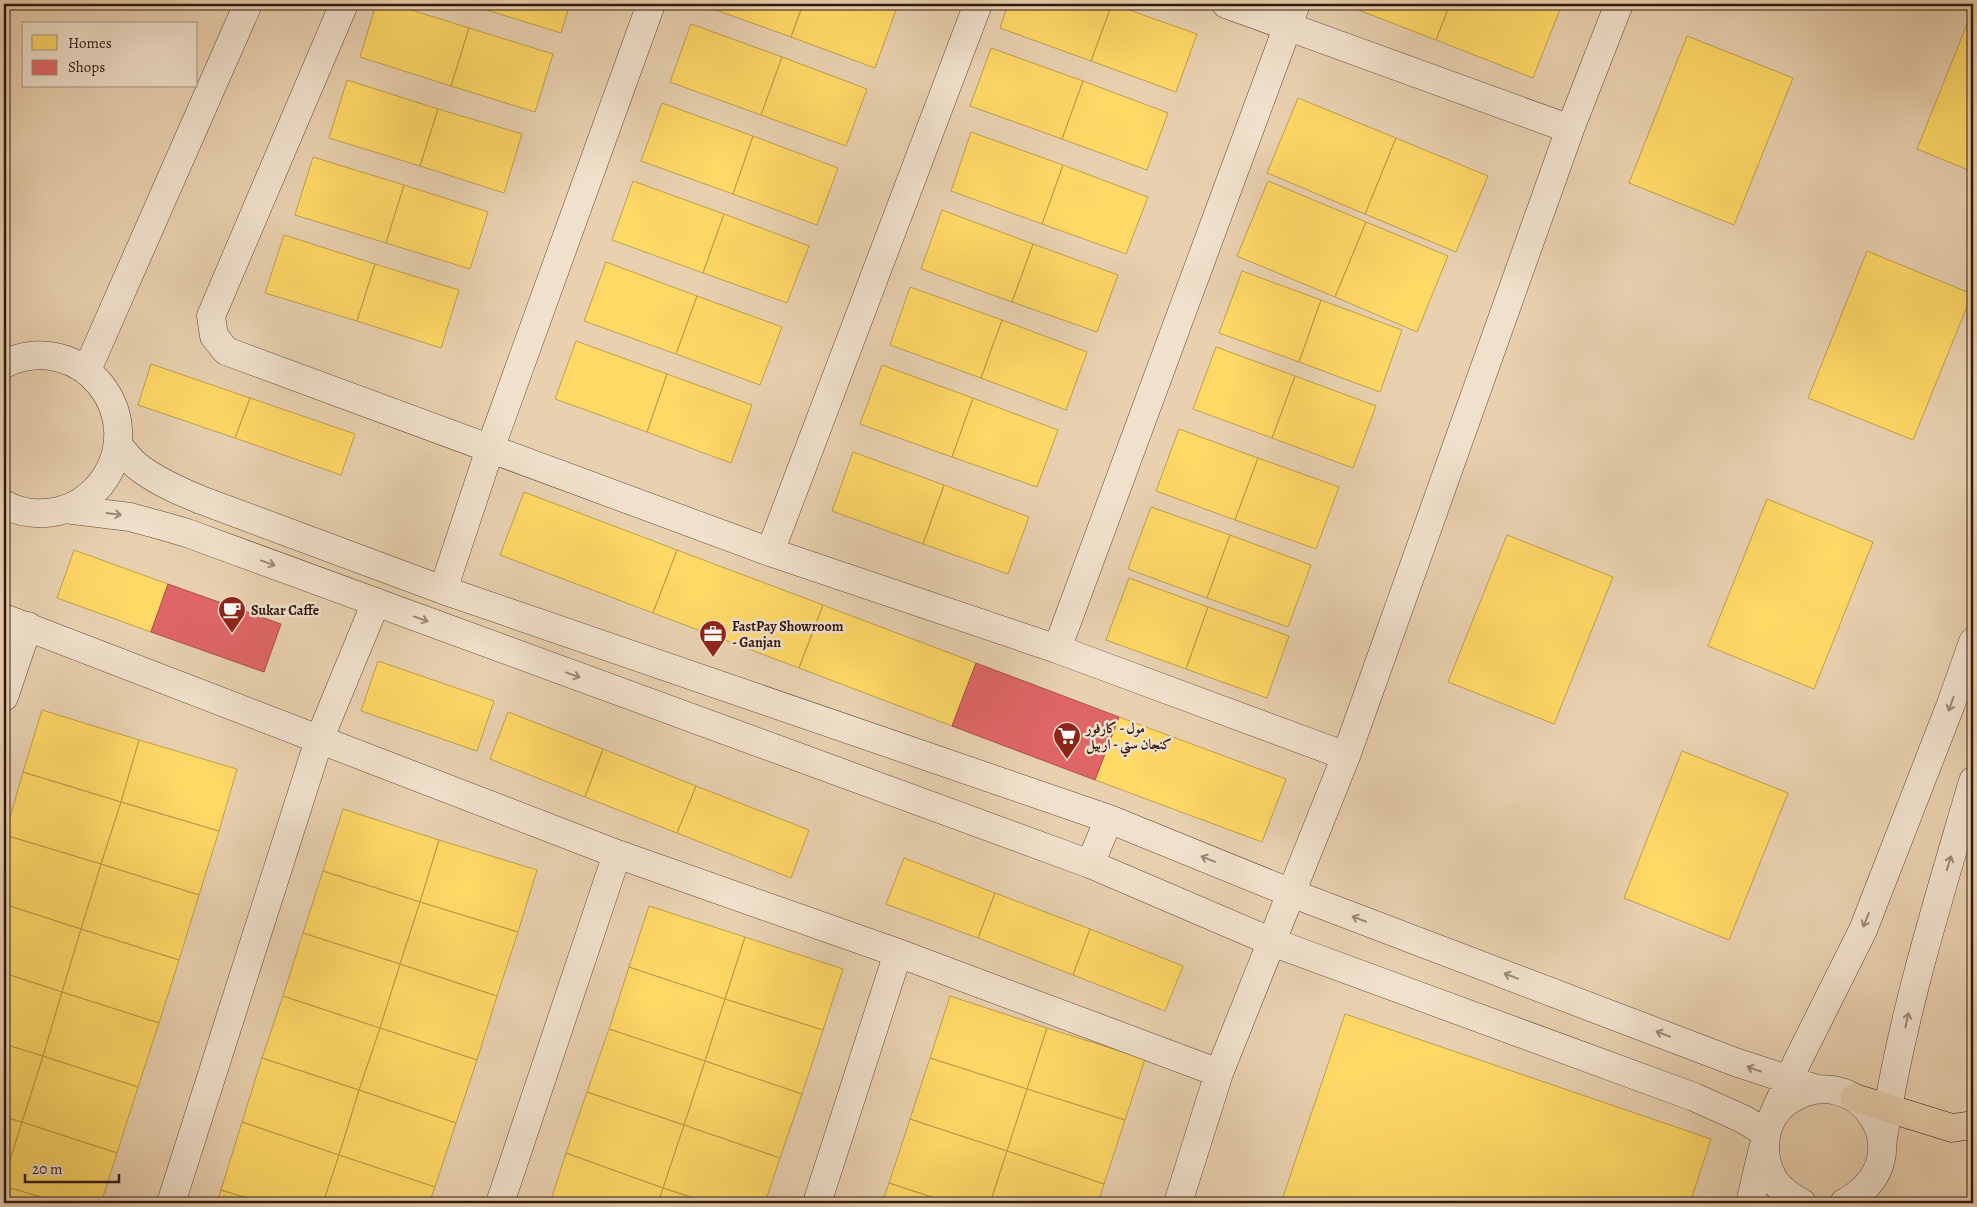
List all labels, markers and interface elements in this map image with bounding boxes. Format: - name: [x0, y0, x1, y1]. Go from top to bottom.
- legend: [22, 22, 198, 88]
- text: Homes: [68, 33, 112, 53]
- text: Shops: [68, 57, 105, 77]
- one-way arrow: [105, 510, 121, 520]
- one-way arrow: [260, 559, 276, 568]
- cafe icon: Sukar Caffe: [217, 595, 247, 634]
- place label: Sukar Caffe: [251, 601, 320, 620]
- one-way arrow: [413, 615, 428, 624]
- place label: FastPay Showroom - Ganjan: [732, 617, 844, 652]
- office icon: FastPay Showroom - Ganjan: [698, 619, 728, 658]
- one-way arrow: [565, 671, 581, 680]
- one-way arrow: [1946, 696, 1955, 711]
- place label: مول - كارفور كنجان ستي - اربيل: [1084, 719, 1172, 758]
- supermarket icon: مول - كارفور كنجان ستي - اربيل: [1052, 721, 1082, 760]
- one-way arrow: [1201, 854, 1216, 864]
- one-way arrow: [1944, 856, 1954, 872]
- one-way arrow: [1861, 912, 1871, 927]
- one-way arrow: [1352, 914, 1367, 923]
- one-way arrow: [1504, 971, 1519, 981]
- one-way arrow: [1903, 1013, 1912, 1029]
- one-way arrow: [1656, 1029, 1671, 1038]
- one-way arrow: [1747, 1064, 1762, 1073]
- scale bar: [25, 1152, 119, 1184]
- text: 20 m: [32, 1159, 63, 1179]

